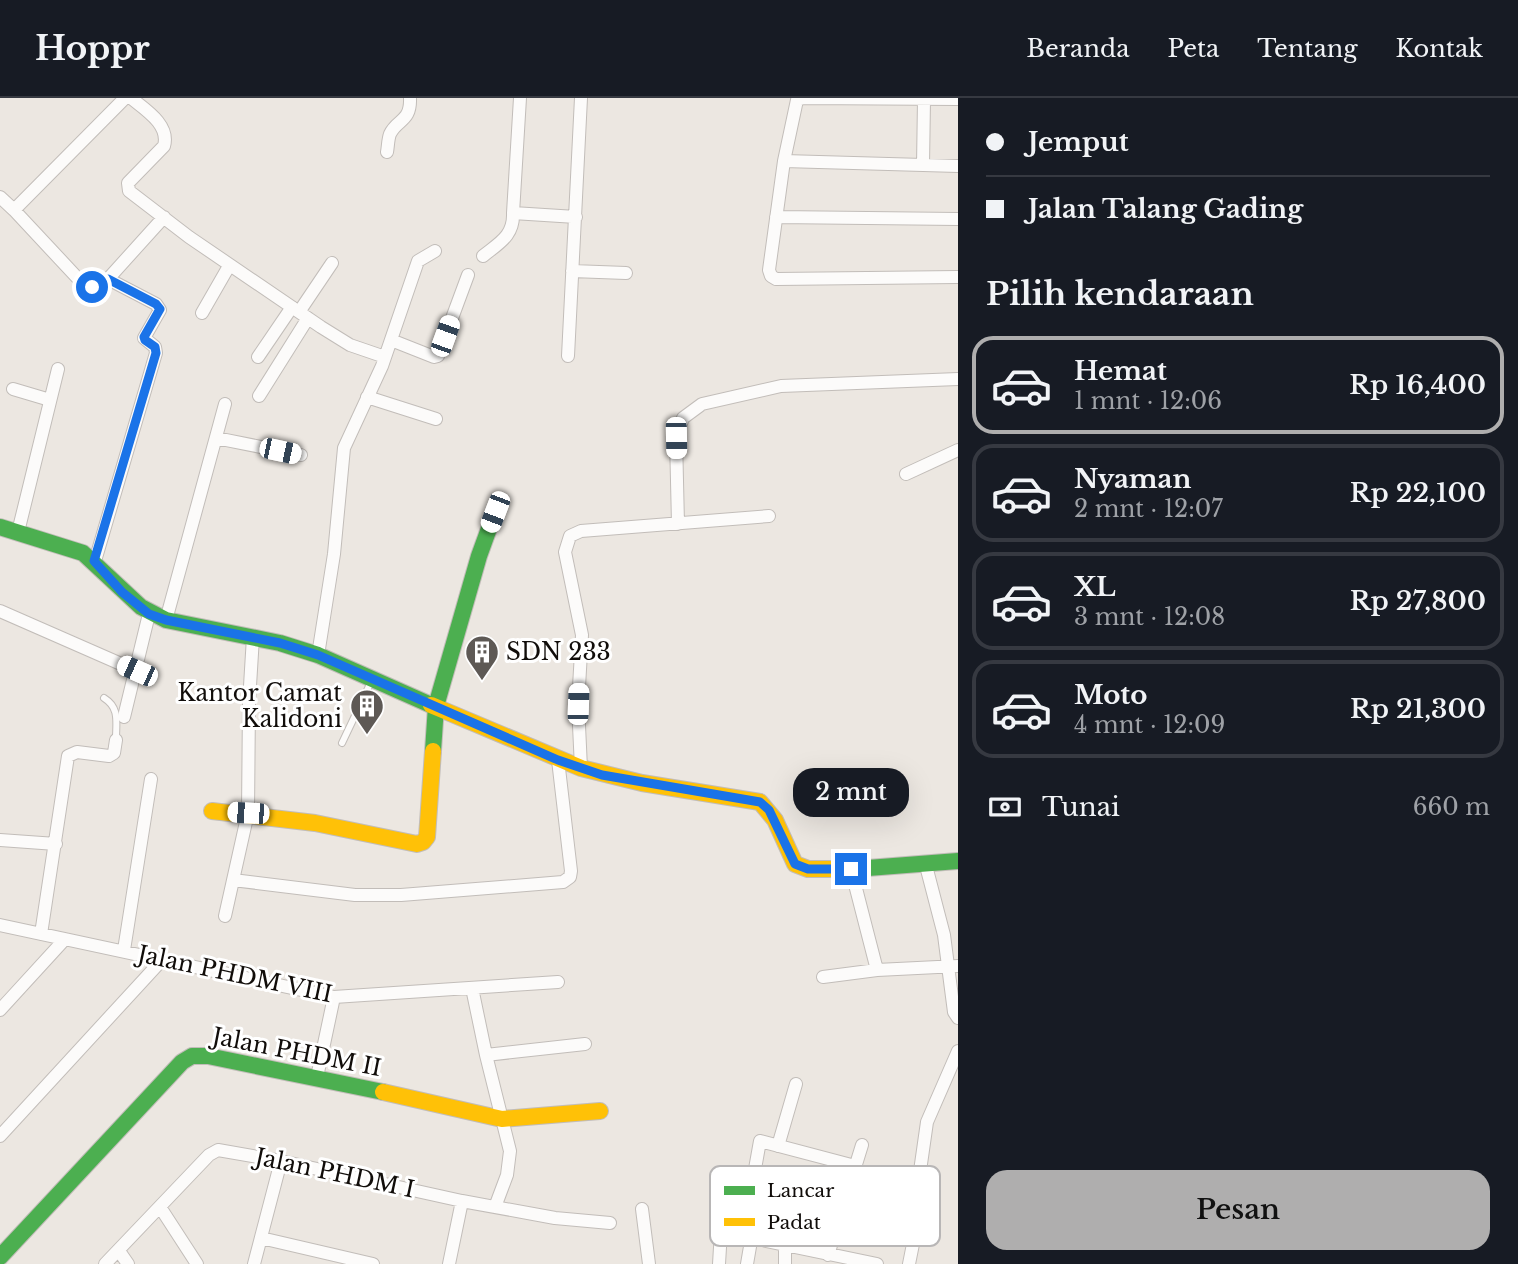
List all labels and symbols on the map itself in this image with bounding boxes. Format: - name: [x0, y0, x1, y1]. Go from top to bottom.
- route start: [76, 271, 108, 303]
- car: [428, 313, 463, 359]
- car: [666, 417, 687, 459]
- car: [258, 436, 303, 466]
- car: [478, 489, 513, 535]
- building icon: SDN 233: [463, 633, 501, 682]
- place label: SDN 233: [506, 638, 611, 666]
- car: [114, 653, 161, 689]
- place label: Kantor Camat Kalidoni: [177, 679, 342, 733]
- car: [567, 683, 590, 725]
- building icon: Kantor Camat Kalidoni: [348, 687, 386, 736]
- callout: 2 mnt: [793, 768, 909, 816]
- car: [227, 801, 270, 825]
- route end: [835, 853, 867, 885]
- street label: Jalan PHDM VIII: [132, 939, 335, 1008]
- street label: Jalan PHDM II: [207, 1021, 384, 1082]
- street label: Jalan PHDM I: [250, 1142, 417, 1204]
- legend: [710, 1166, 940, 1246]
- text: Lancar: [767, 1179, 834, 1202]
- text: Padat: [767, 1211, 822, 1234]

